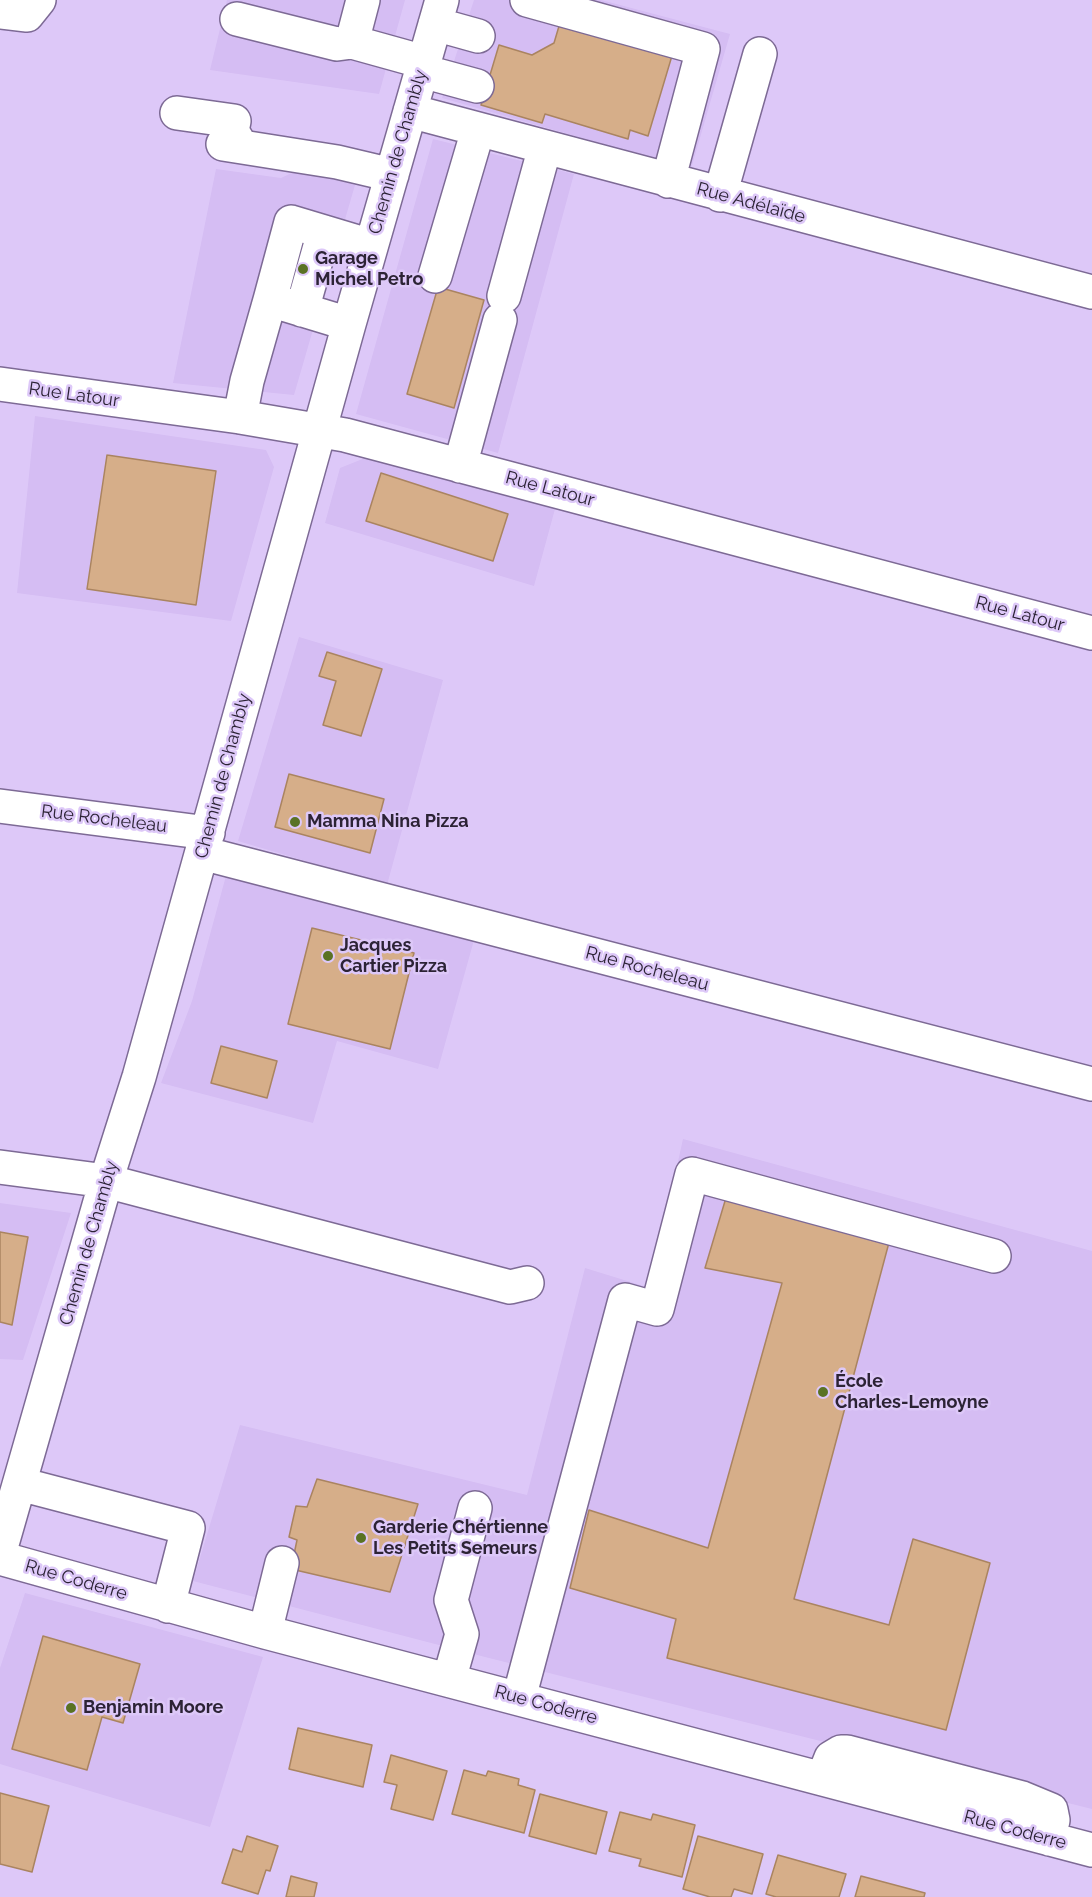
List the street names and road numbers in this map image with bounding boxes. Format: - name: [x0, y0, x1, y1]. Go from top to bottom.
- street label: Chemin de Chambly: [364, 67, 432, 237]
- street label: Rue Adélaïde: [694, 178, 808, 228]
- street label: Rue Latour: [27, 378, 121, 412]
- street label: Rue Latour: [503, 467, 597, 511]
- street label: Rue Latour: [973, 592, 1067, 636]
- street label: Chemin de Chambly: [191, 691, 255, 861]
- street label: Rue Rocheleau: [40, 801, 168, 837]
- street label: Rue Rocheleau: [583, 942, 711, 996]
- street label: Chemin de Chambly: [55, 1158, 123, 1328]
- street label: Rue Coderre: [22, 1555, 130, 1605]
- street label: Rue Coderre: [492, 1681, 600, 1729]
- street label: Rue Coderre: [961, 1806, 1069, 1854]

